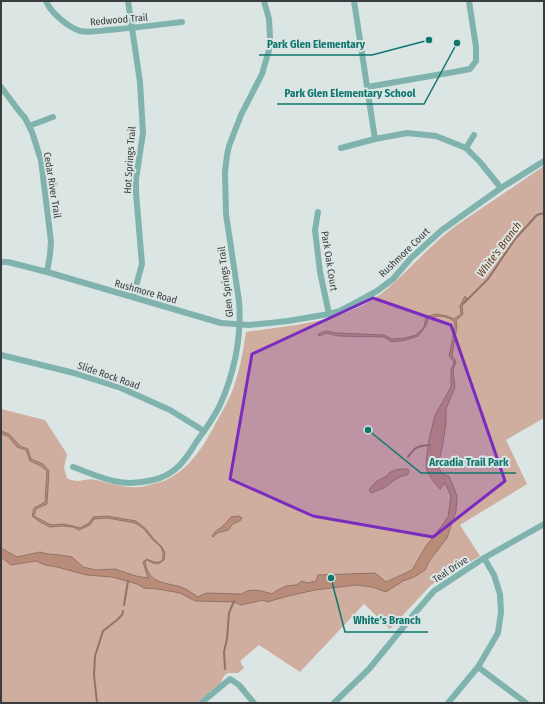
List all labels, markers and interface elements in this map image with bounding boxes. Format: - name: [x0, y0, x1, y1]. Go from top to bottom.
- street label: Redwood Trail: [90, 11, 149, 28]
- callout: Park Glen Elementary: [259, 32, 372, 55]
- text: Park Glen Elementary: [267, 38, 366, 51]
- callout: Park Glen Elementary School: [277, 81, 424, 104]
- text: Park Glen Elementary School: [284, 87, 417, 100]
- street label: Hot Springs Trail: [122, 126, 138, 194]
- street label: Cedar River Trail: [41, 151, 63, 219]
- water label: White's Branch: [474, 219, 525, 280]
- street label: Rushmore Court: [377, 225, 433, 280]
- street label: Park Oak Court: [318, 230, 340, 293]
- street label: Glen Springs Trail: [216, 245, 236, 318]
- street label: Rushmore Road: [113, 277, 178, 307]
- street label: Slide Rock Road: [76, 360, 142, 392]
- callout: Arcadia Trail Park: [421, 450, 516, 473]
- text: Arcadia Trail Park: [428, 456, 509, 469]
- street label: Teal Drive: [431, 554, 471, 586]
- callout: White's Branch: [345, 609, 428, 632]
- text: White's Branch: [353, 614, 421, 627]

